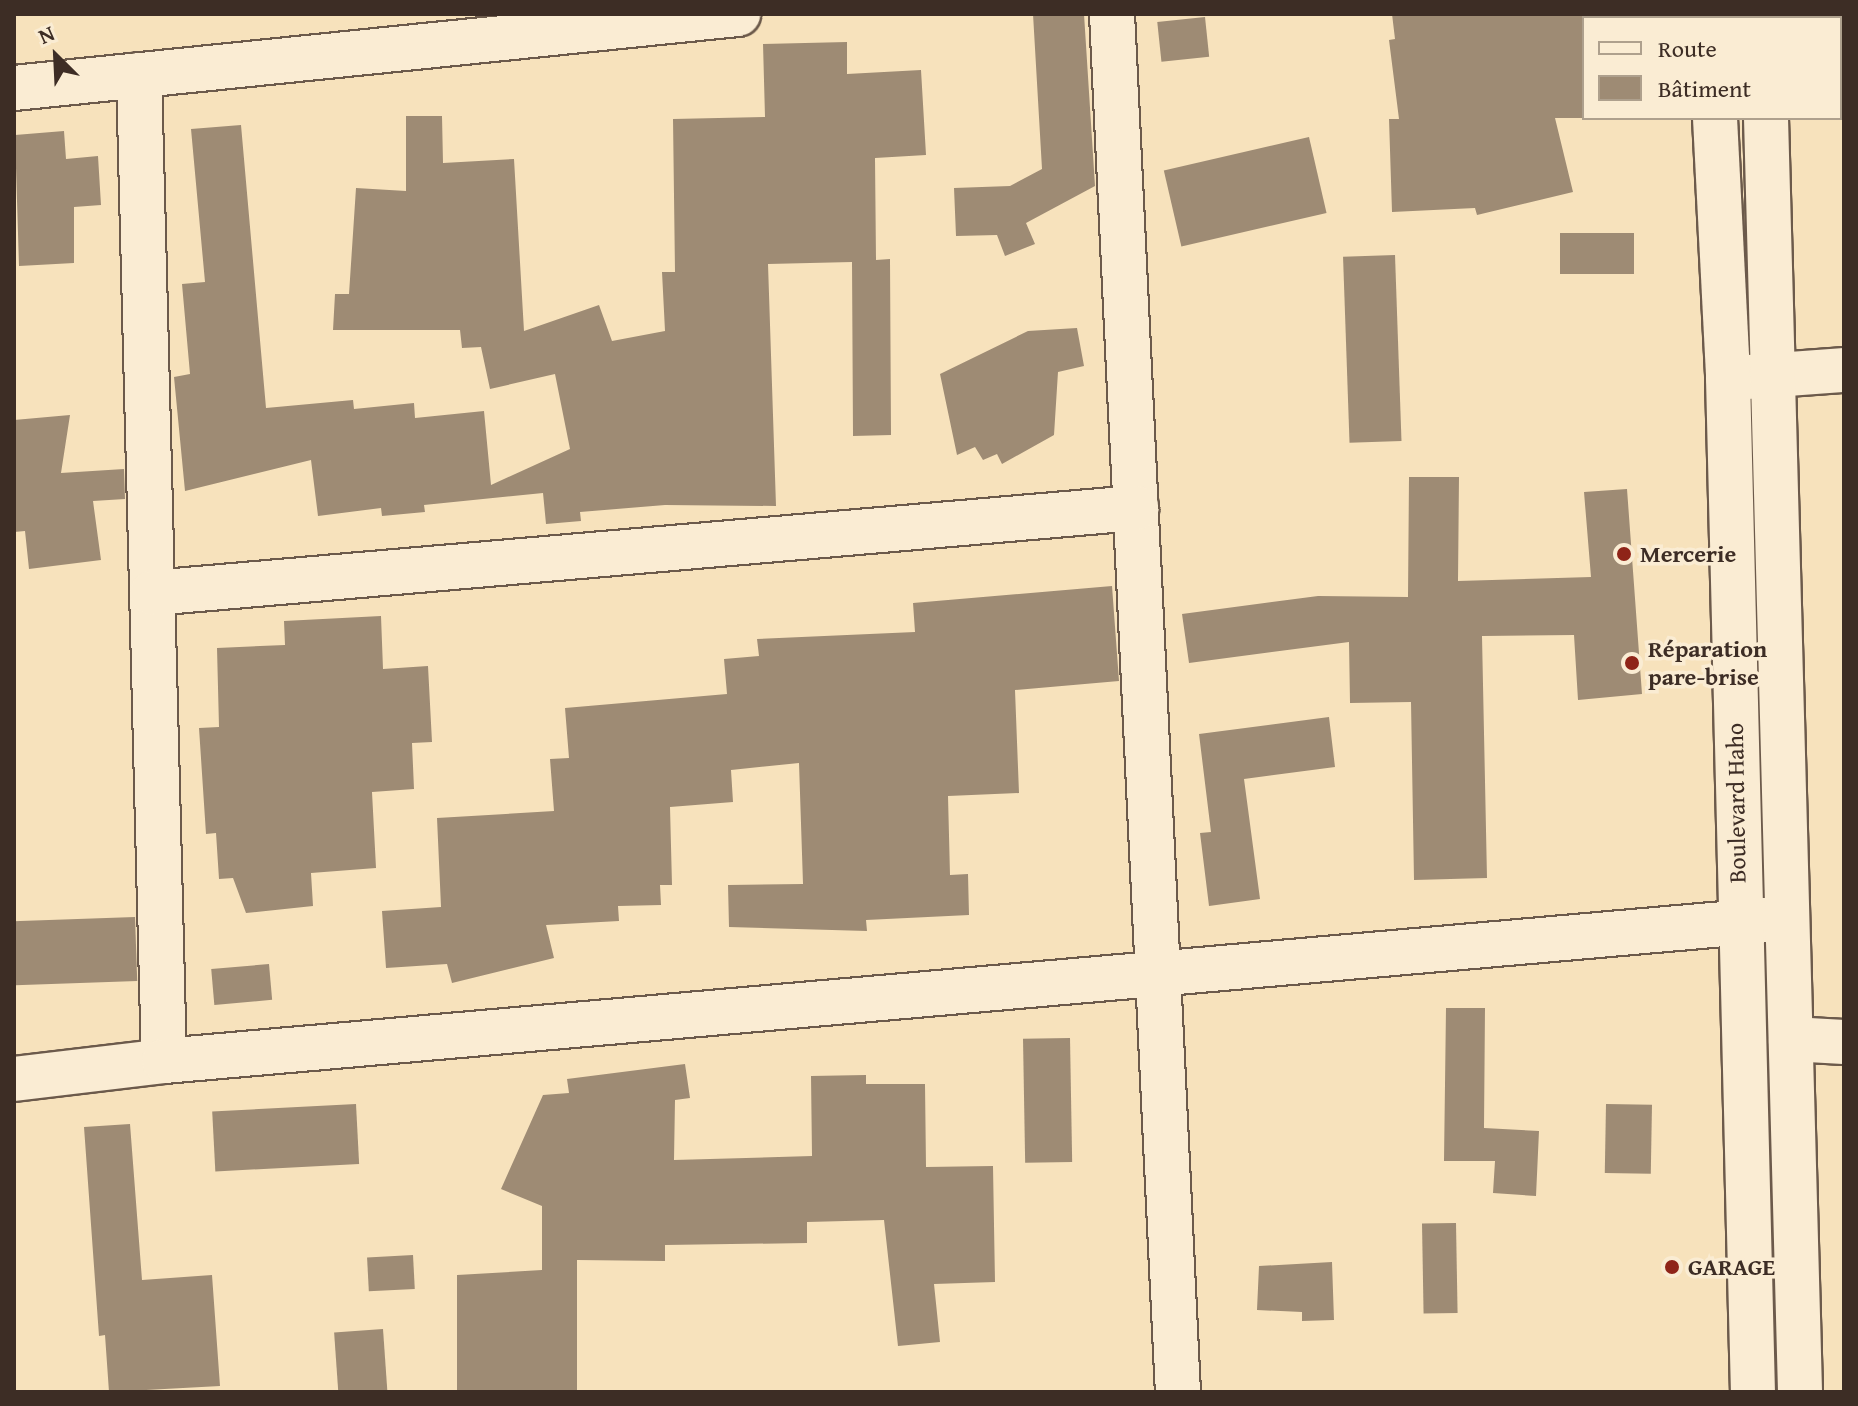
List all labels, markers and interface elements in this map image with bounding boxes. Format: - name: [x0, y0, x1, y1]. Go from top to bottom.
- north arrow: [16, 16, 96, 96]
- text: N: [33, 16, 59, 52]
- legend: [1582, 16, 1842, 120]
- text: Route: [1658, 31, 1717, 66]
- text: Bâtiment: [1658, 71, 1751, 106]
- place label: Mercerie: [1640, 540, 1736, 568]
- marker: Mercerie: [1615, 545, 1633, 563]
- place label: Réparation pare-brise: [1648, 635, 1767, 691]
- marker: Réparation pare-brise: [1623, 654, 1641, 672]
- street label: Boulevard Haho: [1720, 723, 1752, 883]
- place label: GARAGE: [1688, 1253, 1775, 1281]
- marker: GARAGE: [1663, 1258, 1681, 1276]

